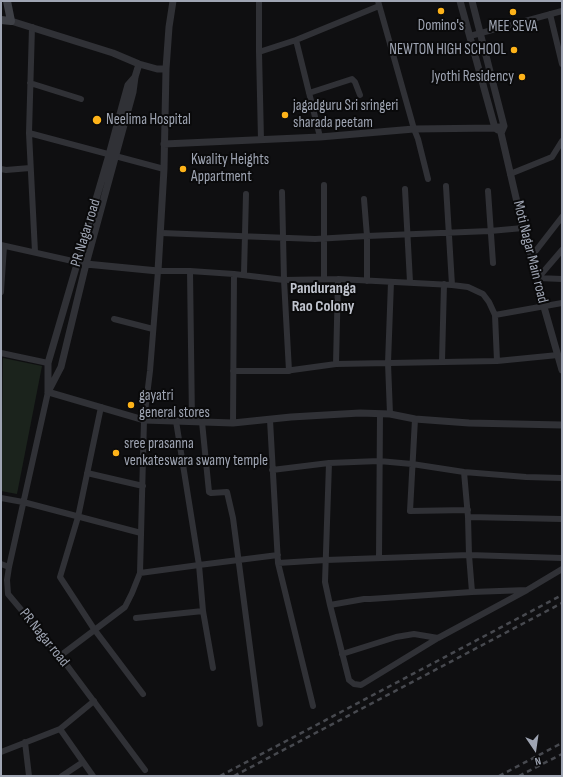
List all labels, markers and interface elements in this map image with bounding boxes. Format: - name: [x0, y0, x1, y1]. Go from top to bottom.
- marker: Domino's: [436, 6, 446, 16]
- marker: MEE SEVA: [508, 7, 518, 17]
- place label: Domino's: [418, 17, 464, 35]
- place label: MEE SEVA: [489, 18, 537, 36]
- place label: NEWTON HIGH SCHOOL: [389, 41, 506, 59]
- marker: NEWTON HIGH SCHOOL: [509, 45, 519, 55]
- place label: Jyothi Residency: [432, 68, 514, 86]
- marker: Jyothi Residency: [517, 72, 527, 82]
- place label: jagadguru Sri sringeri sharada peetam: [293, 97, 398, 132]
- marker: jagadguru Sri sringeri sharada peetam: [280, 110, 290, 120]
- place label: Neelima Hospital: [106, 111, 191, 129]
- marker: Neelima Hospital: [91, 114, 103, 126]
- place label: Kwality Heights Appartment: [191, 151, 269, 186]
- marker: Kwality Heights Appartment: [178, 164, 188, 174]
- street label: PR Nagar road: [67, 197, 105, 269]
- street label: Moti Nagar Main road: [509, 199, 551, 305]
- district label: Panduranga Rao Colony: [290, 279, 356, 317]
- place label: gayatri general stores: [139, 387, 210, 422]
- marker: gayatri general stores: [126, 400, 136, 410]
- place label: sree prasanna venkateswara swamy temple: [124, 435, 268, 470]
- marker: sree prasanna venkateswara swamy temple: [111, 448, 121, 458]
- street label: PR Nagar road: [15, 605, 73, 671]
- north arrow: [515, 729, 555, 769]
- text: N: [533, 754, 542, 768]

